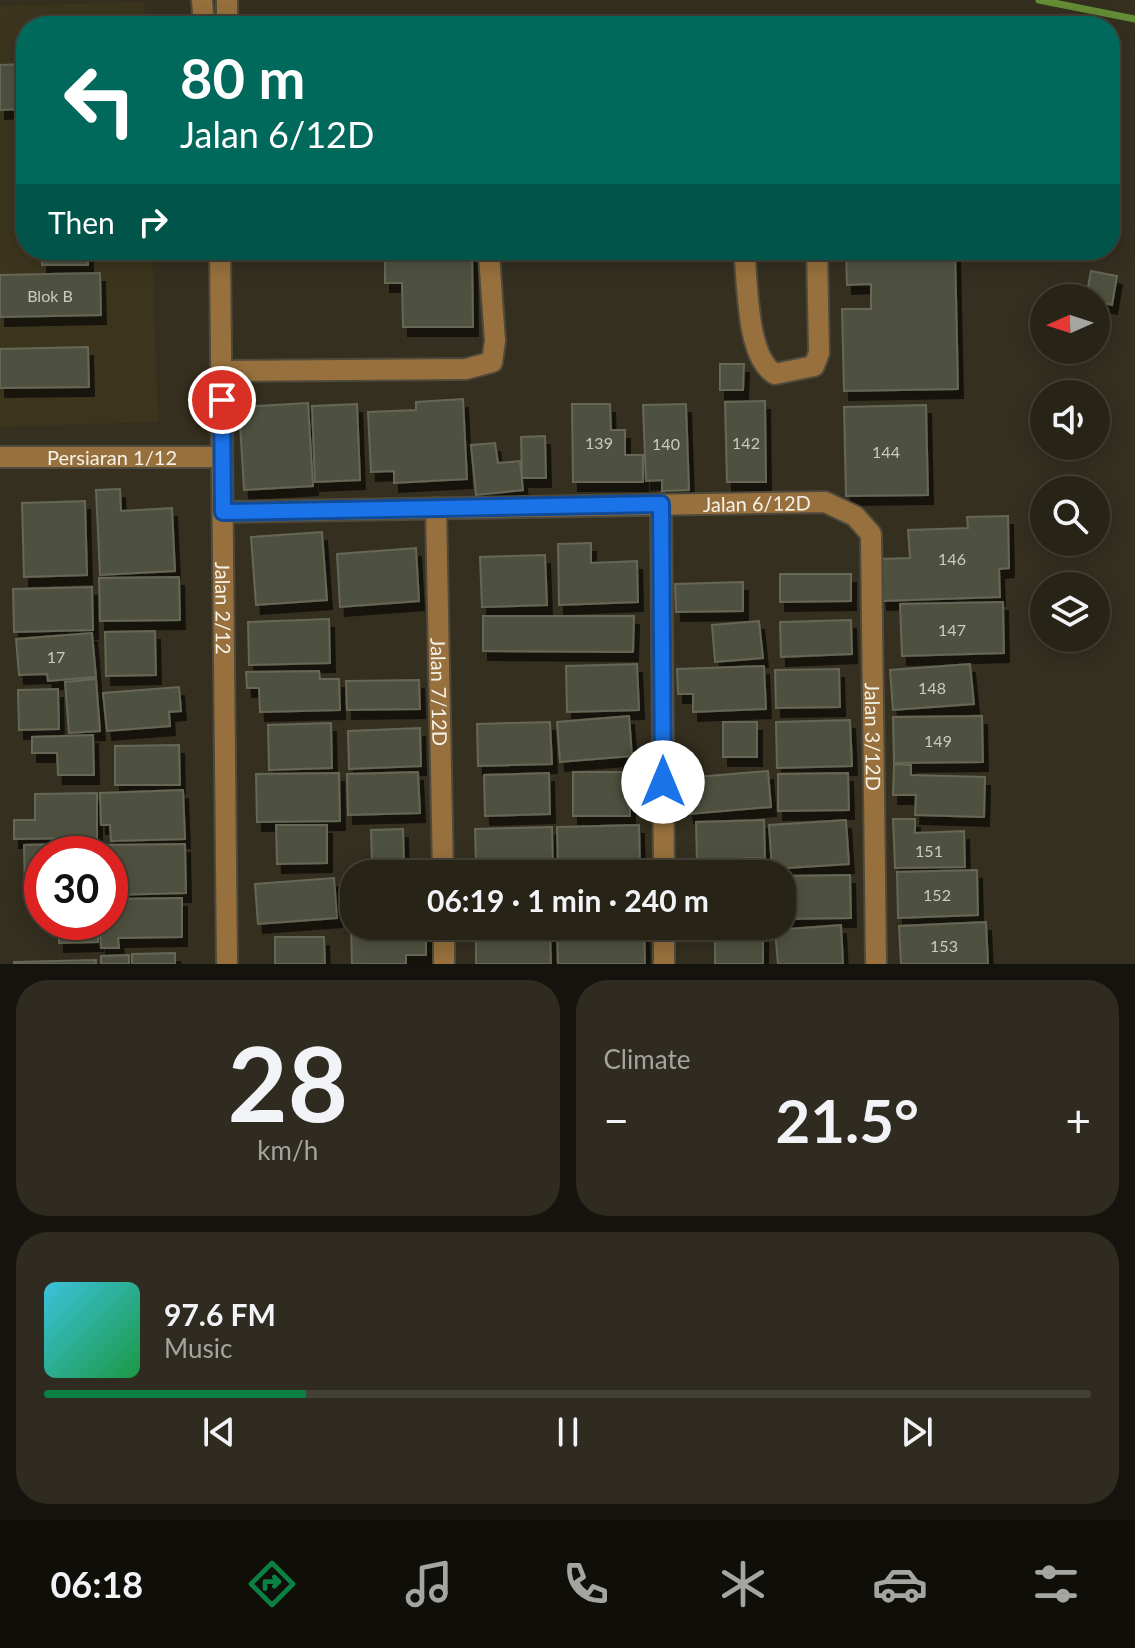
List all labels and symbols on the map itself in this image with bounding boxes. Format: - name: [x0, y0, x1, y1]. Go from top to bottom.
- north arrow: [1030, 284, 1110, 364]
- house number: Blok B: [27, 286, 73, 305]
- pin: [188, 366, 256, 434]
- house number: 139: [585, 433, 613, 452]
- house number: 142: [732, 433, 760, 452]
- house number: 140: [652, 434, 680, 453]
- house number: 144: [872, 442, 900, 461]
- street label: Persiaran 1/12: [47, 445, 177, 469]
- street label: Jalan 6/12D: [703, 490, 811, 516]
- house number: 146: [938, 549, 966, 568]
- street label: Jalan 2/12: [211, 561, 236, 655]
- house number: 147: [938, 620, 966, 639]
- street label: Jalan 7/12D: [426, 638, 453, 746]
- house number: 17: [47, 647, 65, 666]
- house number: 148: [918, 678, 946, 697]
- street label: Jalan 3/12D: [861, 683, 886, 791]
- house number: 149: [924, 731, 952, 750]
- position arrow: [621, 740, 705, 824]
- speed limit sign: 30: [24, 836, 128, 940]
- house number: 151: [915, 841, 943, 860]
- house number: 152: [923, 885, 951, 904]
- house number: 153: [930, 936, 958, 955]

